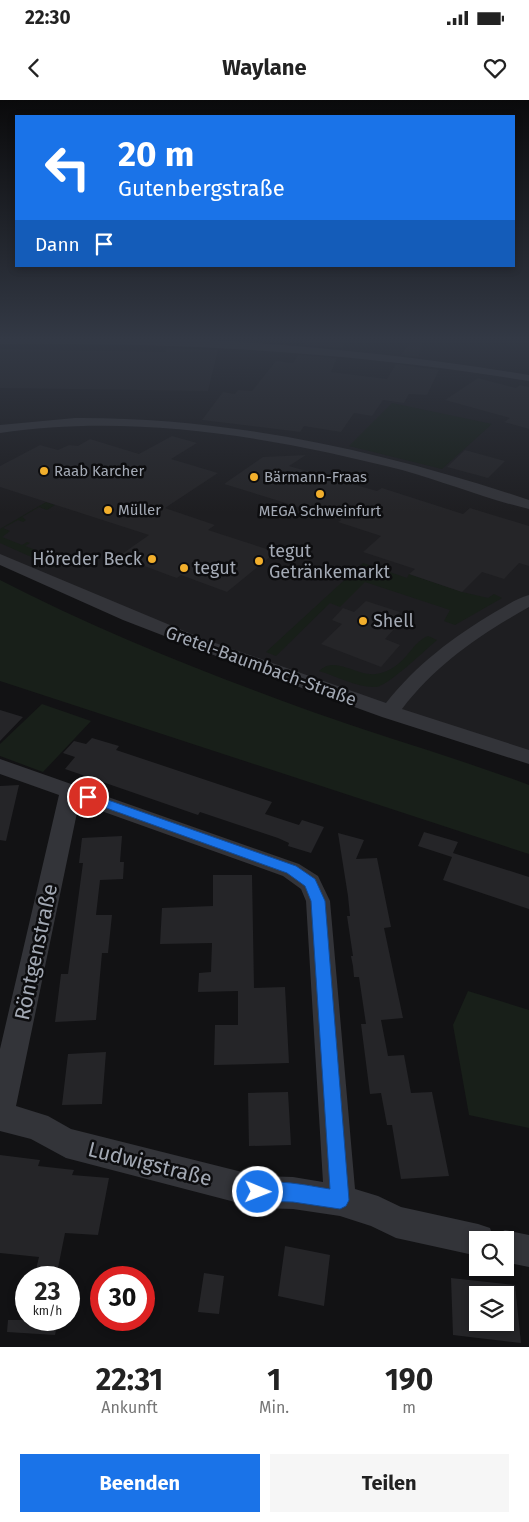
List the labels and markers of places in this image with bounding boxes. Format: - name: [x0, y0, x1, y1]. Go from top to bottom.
- place label: Raab Karcher: [54, 462, 144, 480]
- marker: Raab Karcher: [38, 465, 50, 477]
- place label: Bärmann-Fraas: [264, 468, 367, 486]
- marker: Bärmann-Fraas: [248, 471, 260, 483]
- marker: MEGA Schweinfurt: [314, 488, 326, 500]
- place label: Müller: [118, 501, 161, 519]
- place label: MEGA Schweinfurt: [259, 502, 382, 520]
- marker: Müller: [102, 504, 114, 516]
- place label: tegut Getränkemarkt: [269, 540, 391, 583]
- place label: Höreder Beck: [32, 548, 143, 570]
- marker: Höreder Beck: [146, 553, 158, 565]
- marker: tegut Getränkemarkt: [253, 555, 265, 567]
- place label: tegut: [194, 557, 237, 579]
- marker: tegut: [178, 562, 190, 574]
- place label: Shell: [373, 610, 414, 632]
- marker: Shell: [357, 615, 369, 627]
- pin: [67, 776, 109, 818]

